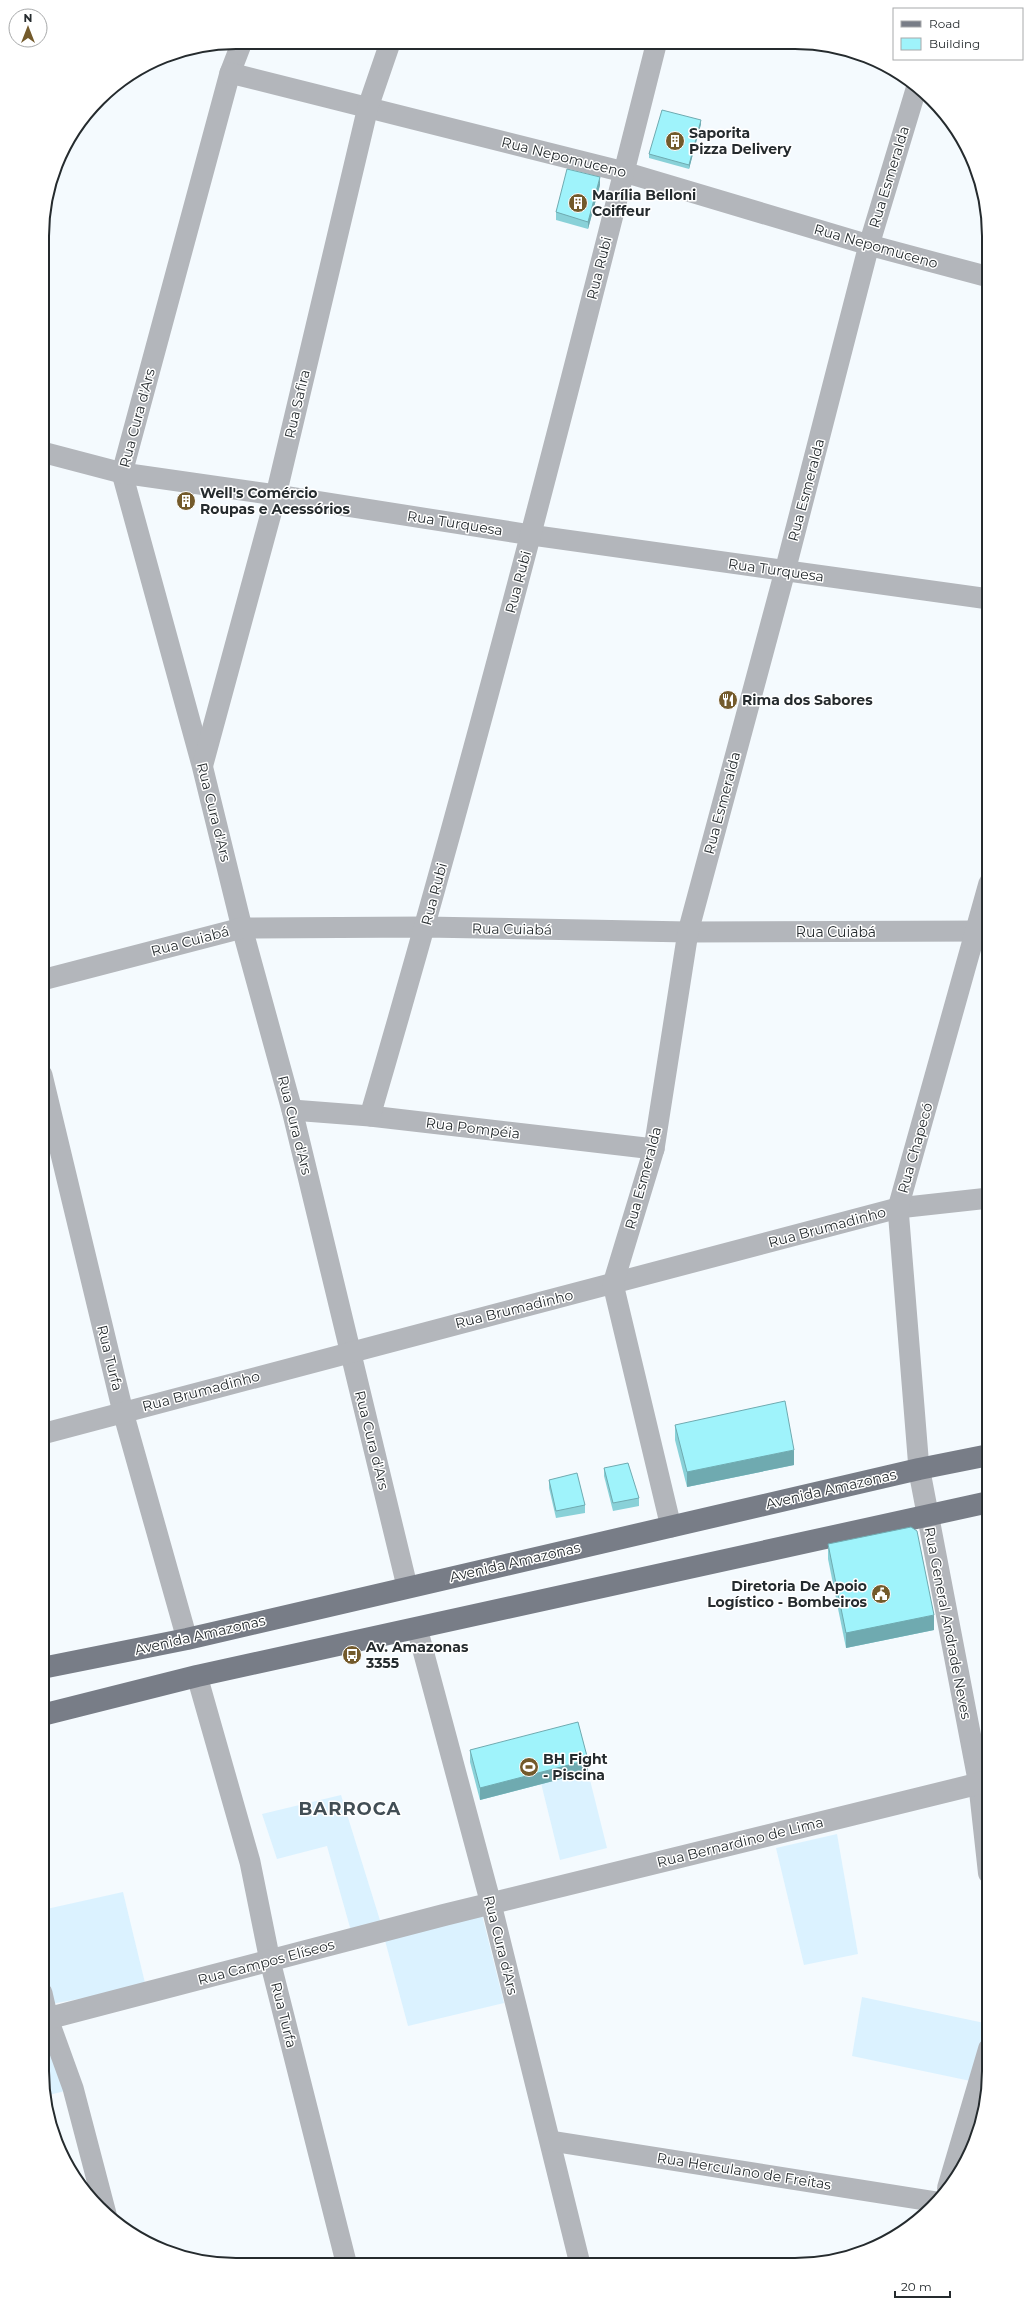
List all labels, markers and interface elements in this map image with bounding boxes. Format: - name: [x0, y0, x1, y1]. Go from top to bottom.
- north arrow: [8, 8, 48, 48]
- legend: [893, 8, 1023, 60]
- text: N: [24, 11, 32, 25]
- text: Road: [929, 16, 960, 31]
- text: Building: [929, 36, 980, 51]
- place label: Saporita Pizza Delivery: [689, 124, 792, 158]
- street label: Rua Esmeralda: [865, 124, 913, 230]
- building icon: Saporita Pizza Delivery: [664, 130, 686, 152]
- street label: Rua Nepomuceno: [500, 133, 629, 181]
- place label: Marília Belloni Coiffeur: [592, 186, 696, 220]
- building icon: Marília Belloni Coiffeur: [567, 192, 589, 214]
- street label: Rua Nepomuceno: [812, 220, 940, 272]
- street label: Rua Rubi: [582, 235, 616, 301]
- street label: Rua Cura d'Ars: [115, 366, 159, 469]
- street label: Rua Safira: [280, 368, 314, 440]
- street label: Rua Esmeralda: [784, 437, 828, 543]
- place label: Well's Comércio Roupas e Acessórios: [200, 484, 351, 518]
- building icon: Well's Comércio Roupas e Acessórios: [175, 490, 197, 512]
- street label: Rua Turquesa: [406, 507, 504, 539]
- street label: Rua Rubi: [501, 549, 535, 615]
- street label: Rua Turquesa: [727, 554, 825, 586]
- restaurant icon: Rima dos Sabores: [717, 689, 739, 711]
- place label: Rima dos Sabores: [742, 691, 873, 709]
- street label: Rua Esmeralda: [700, 750, 744, 856]
- street label: Rua Cura d'Ars: [193, 760, 235, 864]
- street label: Rua Rubi: [417, 861, 451, 927]
- street label: Rua Cuiabá: [472, 919, 552, 939]
- street label: Rua Cuiabá: [149, 922, 231, 960]
- street label: Rua Cuiabá: [796, 923, 876, 941]
- street label: Rua Cura d'Ars: [274, 1073, 316, 1177]
- street label: Rua Chapecó: [893, 1100, 937, 1195]
- street label: Rua Pompéia: [425, 1113, 521, 1143]
- street label: Rua Esmeralda: [621, 1125, 665, 1231]
- street label: Rua Brumadinho: [766, 1203, 888, 1251]
- street label: Rua Brumadinho: [453, 1286, 575, 1332]
- street label: Rua Turfa: [93, 1323, 127, 1393]
- street label: Rua Brumadinho: [140, 1367, 262, 1415]
- street label: Rua Cura d'Ars: [351, 1388, 393, 1492]
- street label: Avenida Amazonas: [764, 1465, 898, 1513]
- street label: Rua General Andrade Neves: [920, 1525, 976, 1721]
- street label: Avenida Amazonas: [448, 1538, 582, 1586]
- place label: Diretoria De Apoio Logístico - Bombeiros: [707, 1577, 868, 1611]
- public building icon: Diretoria De Apoio Logístico - Bombeiros: [870, 1583, 892, 1605]
- street label: Avenida Amazonas: [133, 1611, 267, 1659]
- place label: Av. Amazonas 3355: [365, 1638, 469, 1672]
- bus stop icon: Av. Amazonas 3355: [341, 1644, 363, 1666]
- place label: BH Fight - Piscina: [543, 1750, 608, 1784]
- sports icon: BH Fight - Piscina: [518, 1756, 540, 1778]
- district label: BARROCA: [299, 1798, 401, 1820]
- street label: Rua Bernardino de Lima: [655, 1813, 825, 1871]
- street label: Rua Cura d'Ars: [480, 1893, 522, 1997]
- street label: Rua Campos Elíseos: [196, 1935, 337, 1989]
- street label: Rua Turfa: [267, 1980, 301, 2050]
- street label: Rua Herculano de Freitas: [656, 2148, 833, 2194]
- scale bar: [895, 2273, 950, 2299]
- text: 20 m: [901, 2279, 932, 2294]

